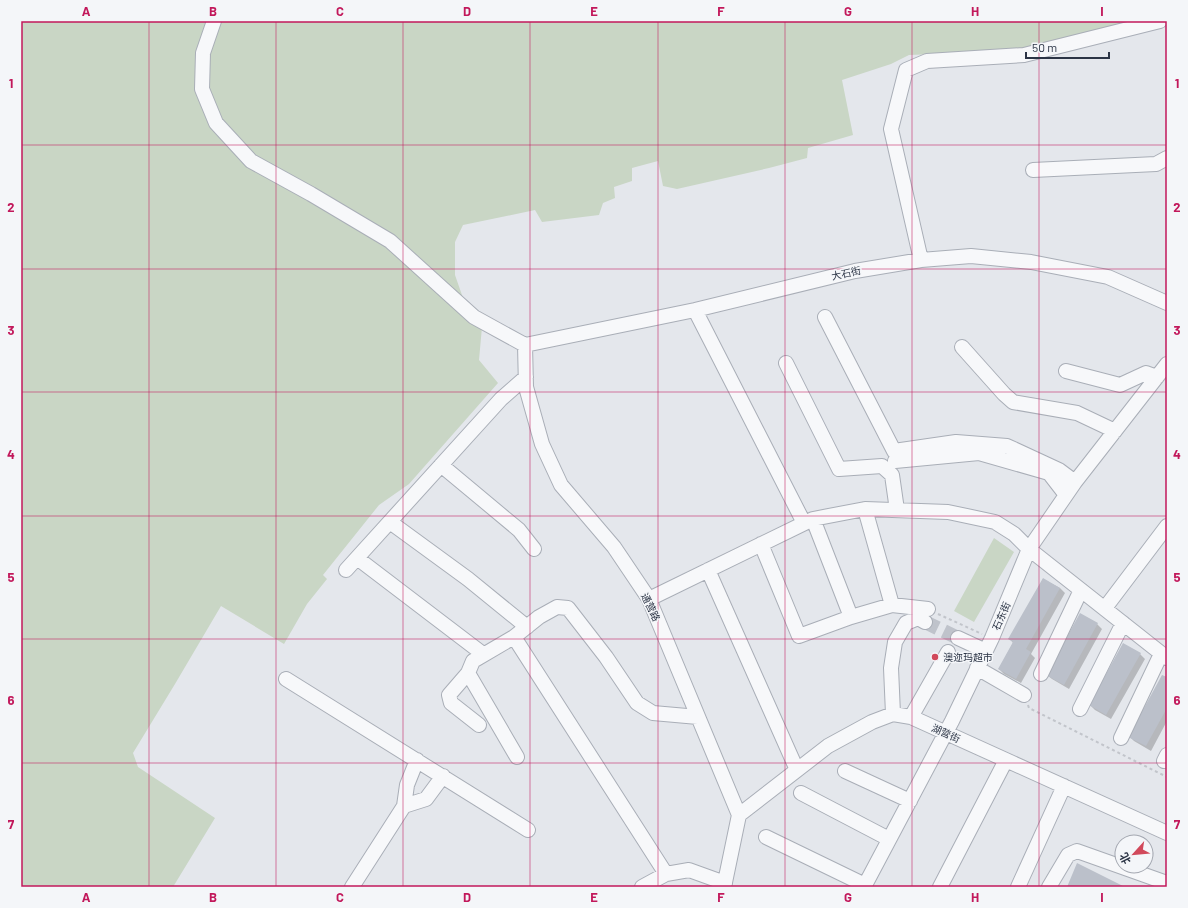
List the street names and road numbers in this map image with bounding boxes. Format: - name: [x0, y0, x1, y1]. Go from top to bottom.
- street label: 大石街: [830, 264, 862, 282]
- street label: 通营路: [639, 591, 663, 623]
- street label: 石东街: [990, 600, 1012, 632]
- street label: 湖营街: [930, 721, 962, 745]

